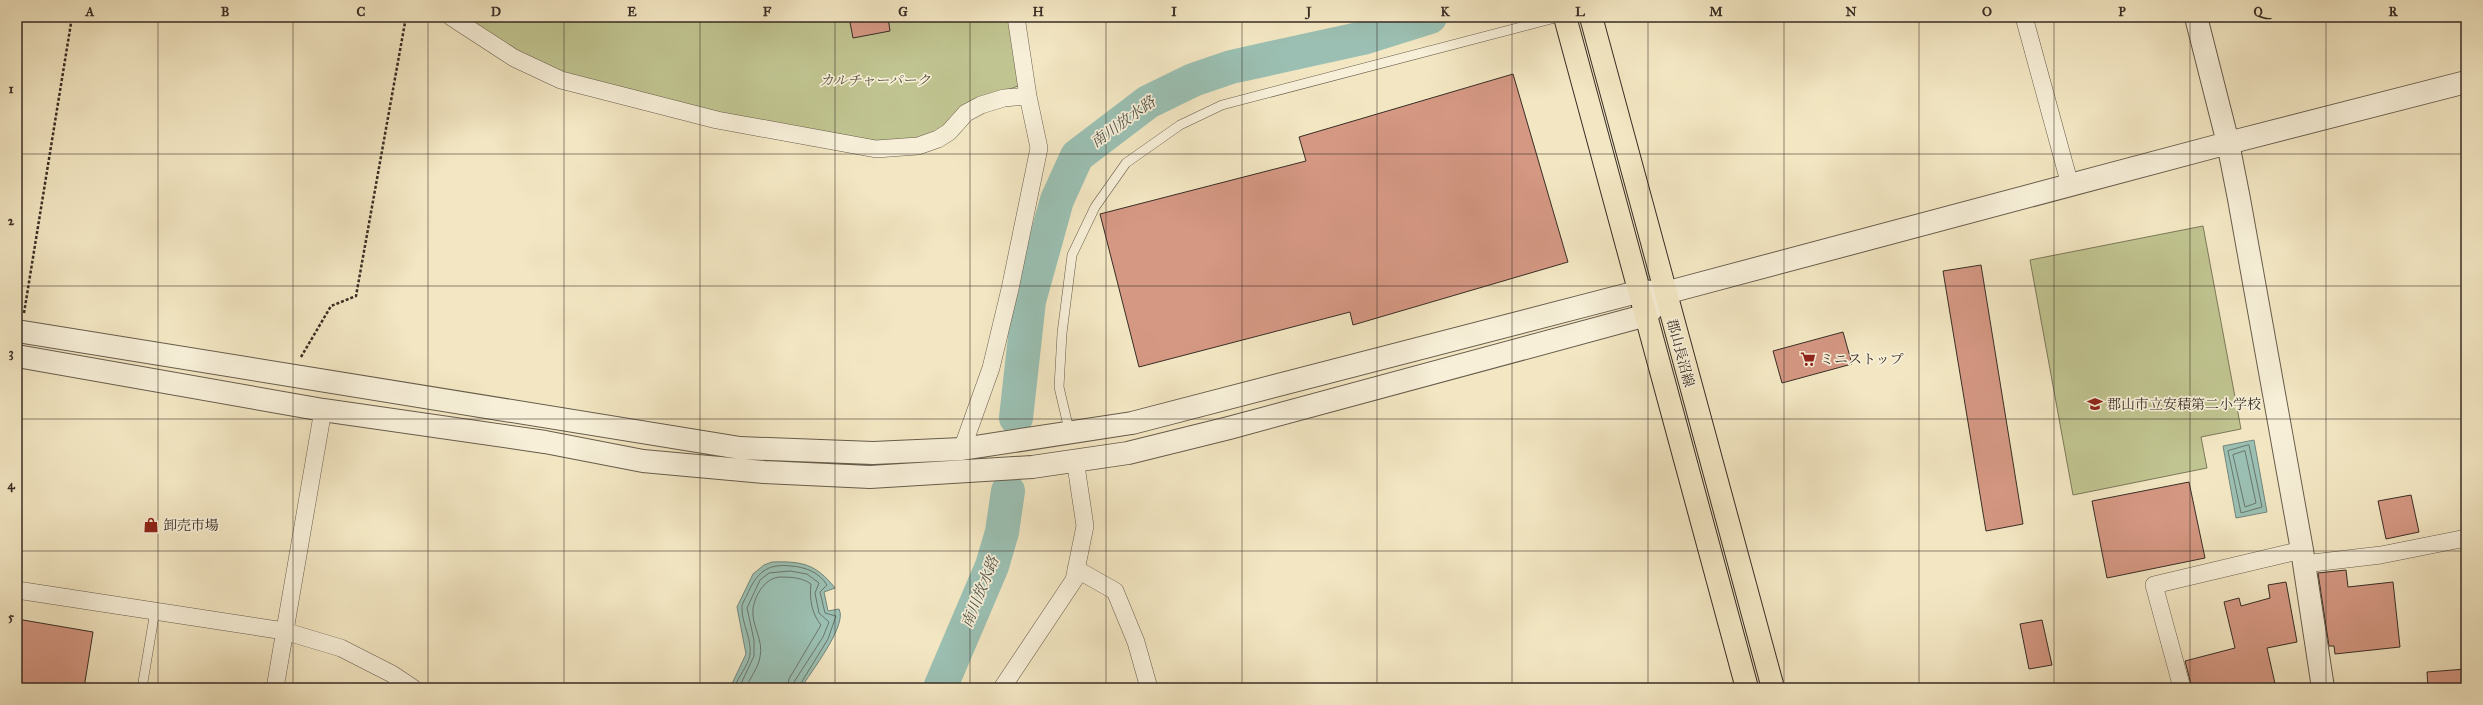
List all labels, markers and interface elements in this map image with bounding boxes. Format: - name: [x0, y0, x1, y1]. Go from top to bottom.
- text: A: [85, 4, 95, 20]
- text: B: [221, 4, 230, 20]
- text: C: [357, 4, 366, 20]
- text: D: [491, 4, 501, 20]
- text: E: [627, 4, 637, 20]
- text: F: [763, 4, 772, 20]
- text: G: [898, 4, 908, 20]
- text: H: [1032, 4, 1044, 20]
- text: I: [1171, 4, 1177, 20]
- text: J: [1304, 4, 1312, 20]
- text: K: [1440, 4, 1450, 20]
- text: L: [1575, 4, 1585, 20]
- text: M: [1709, 4, 1723, 20]
- text: N: [1845, 4, 1857, 20]
- text: O: [1982, 4, 1992, 20]
- text: P: [2118, 4, 2126, 20]
- text: Q: [2253, 4, 2272, 20]
- text: R: [2388, 4, 2398, 20]
- park label: カルチャーパーク: [820, 72, 930, 89]
- text: 1: [8, 81, 14, 97]
- water label: 南川放水路: [1087, 92, 1159, 151]
- text: 2: [8, 213, 15, 229]
- street label: 郡山長沼線: [1663, 317, 1698, 389]
- text: 3: [8, 345, 14, 361]
- supermarket icon: ミニストップ: [1799, 350, 1817, 368]
- place label: ミニストップ: [1820, 351, 1904, 368]
- school or university icon: 郡山市立安積第二小学校: [2086, 395, 2104, 413]
- place label: 郡山市立安積第二小学校: [2107, 396, 2261, 413]
- text: 4: [7, 477, 15, 493]
- shop icon: 卸売市場: [142, 516, 160, 534]
- place label: 卸売市場: [163, 517, 219, 534]
- water label: 南川放水路: [958, 553, 1003, 630]
- text: 5: [8, 609, 15, 625]

